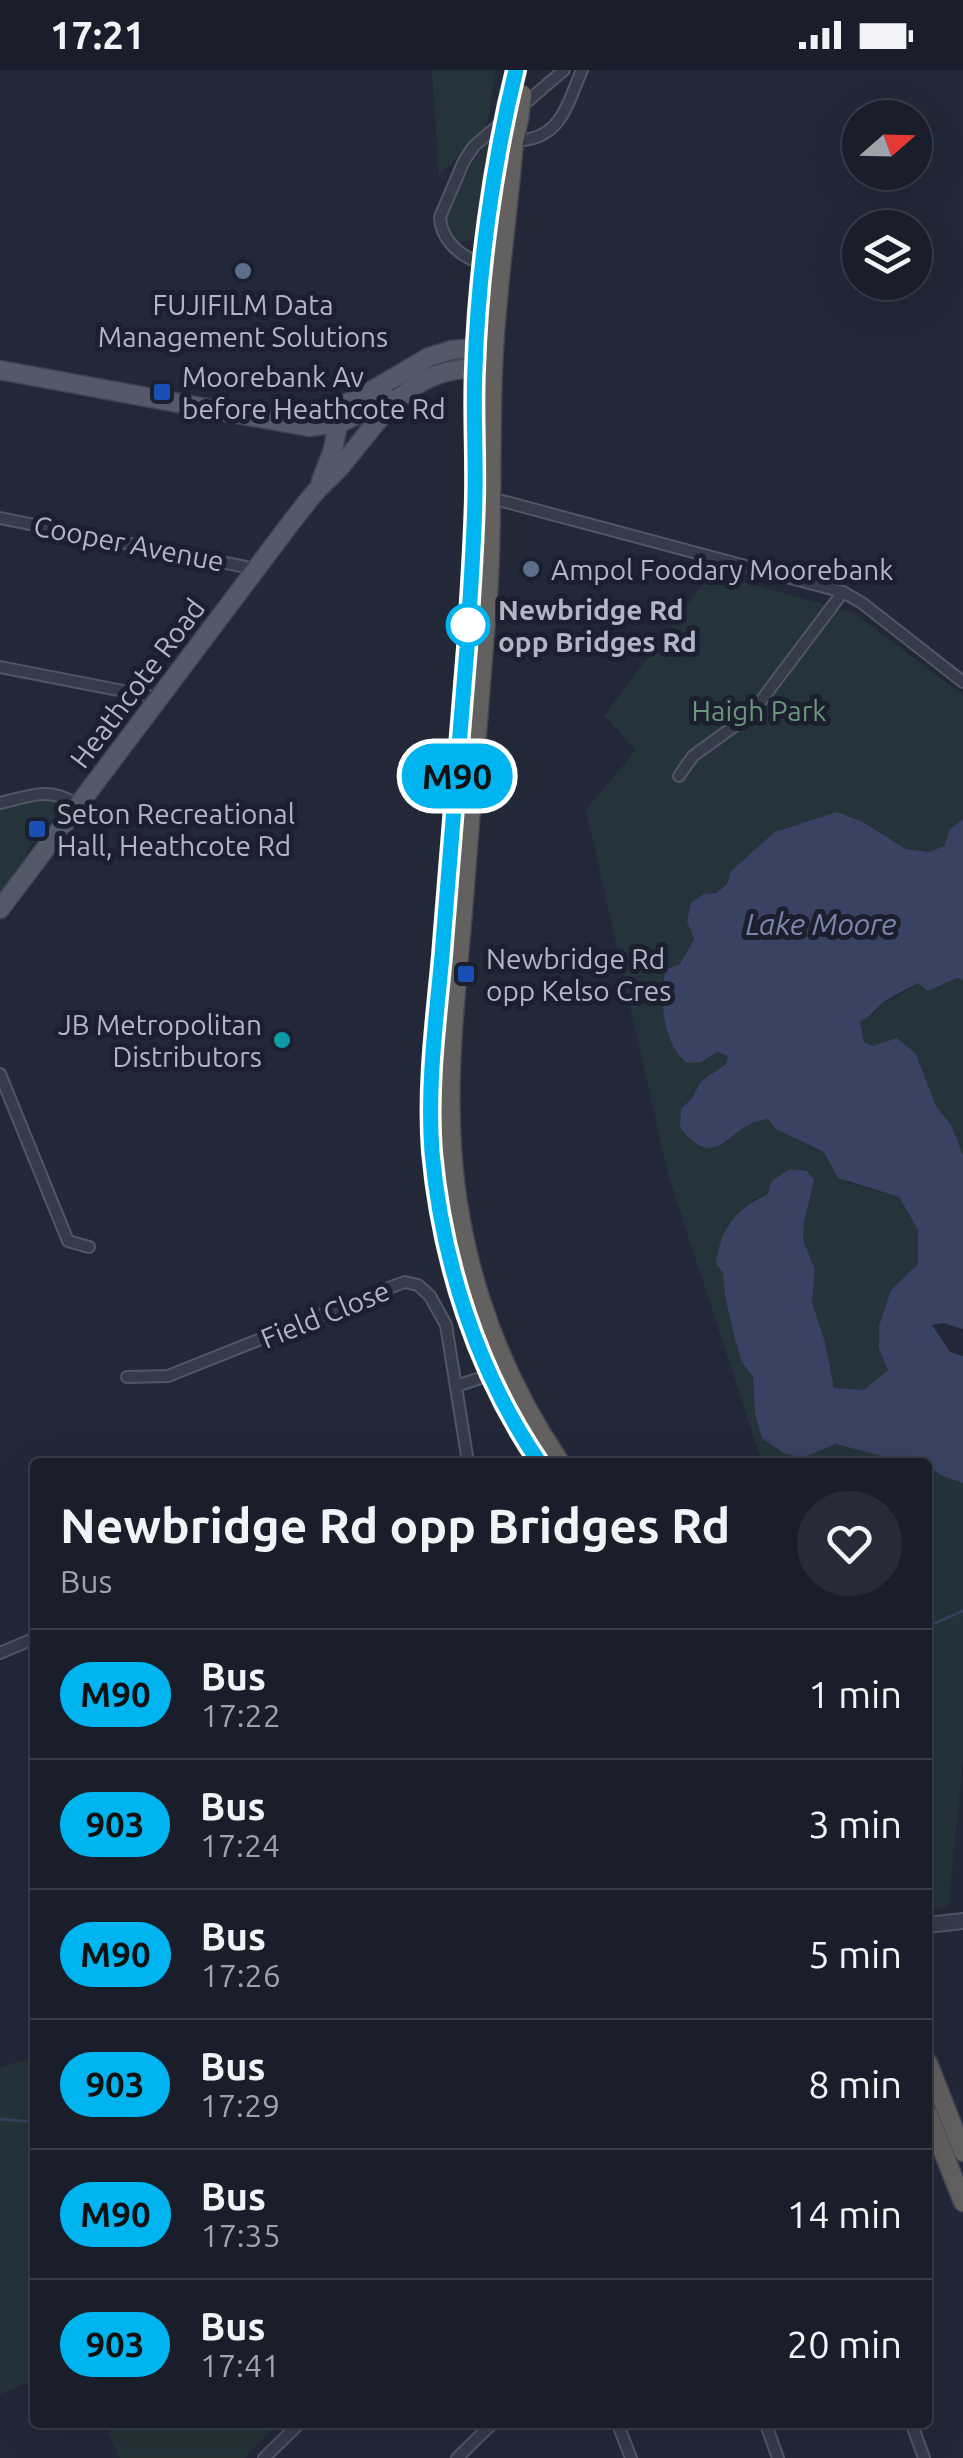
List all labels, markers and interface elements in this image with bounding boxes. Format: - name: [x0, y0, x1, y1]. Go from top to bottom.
- text: 17:21: [50, 14, 145, 56]
- north arrow: [842, 100, 932, 190]
- map controls: [842, 100, 932, 300]
- button: layers: [842, 210, 932, 300]
- marker: FUJIFILM Data Management Solutions: [232, 260, 254, 282]
- place label: FUJIFILM Data Management Solutions: [98, 289, 388, 352]
- place label: Moorebank Av before Heathcote Rd: [182, 361, 446, 424]
- marker: Moorebank Av before Heathcote Rd: [151, 381, 173, 403]
- street label: Cooper Avenue: [31, 509, 227, 577]
- place label: Ampol Foodary Moorebank: [551, 554, 893, 585]
- marker: Ampol Foodary Moorebank: [520, 558, 542, 580]
- street label: Heathcote Road: [64, 593, 210, 773]
- place label: Newbridge Rd opp Bridges Rd: [498, 594, 697, 657]
- marker: Newbridge Rd opp Bridges Rd: [447, 604, 489, 646]
- park label: Haigh Park: [692, 695, 826, 726]
- line badge: M90: [400, 744, 514, 808]
- text: M90: [422, 756, 492, 796]
- place label: Seton Recreational Hall, Heathcote Rd: [57, 798, 295, 861]
- marker: Seton Recreational Hall, Heathcote Rd: [26, 818, 48, 840]
- water label: Lake Moore: [746, 907, 897, 941]
- place label: Newbridge Rd opp Kelso Cres: [486, 943, 671, 1006]
- marker: Newbridge Rd opp Kelso Cres: [455, 963, 477, 985]
- place label: JB Metropolitan Distributors: [58, 1009, 262, 1072]
- marker: JB Metropolitan Distributors: [271, 1029, 293, 1051]
- street label: Field Close: [256, 1274, 394, 1354]
- button: heart: [797, 1491, 902, 1596]
- text: Newbridge Rd opp Bridges Rd: [60, 1498, 730, 1552]
- text: Bus: [60, 1563, 112, 1599]
- text: Bus: [201, 1655, 266, 1697]
- text: 1 min: [808, 1673, 902, 1715]
- text: M90: [80, 1674, 151, 1714]
- text: 17:22: [201, 1697, 281, 1733]
- text: Bus: [200, 1785, 265, 1827]
- text: 3 min: [808, 1803, 902, 1845]
- text: 903: [85, 1804, 145, 1844]
- text: 17:24: [200, 1827, 280, 1863]
- text: Bus: [201, 1915, 266, 1957]
- text: 5 min: [808, 1933, 902, 1975]
- text: M90: [80, 1934, 151, 1974]
- text: 17:26: [201, 1957, 281, 1993]
- text: Bus: [200, 2045, 265, 2087]
- text: 8 min: [808, 2063, 902, 2105]
- text: 903: [85, 2064, 145, 2104]
- text: 17:29: [200, 2087, 280, 2123]
- text: Bus: [201, 2175, 266, 2217]
- text: 14 min: [787, 2193, 902, 2235]
- text: M90: [80, 2194, 151, 2234]
- text: 17:35: [201, 2217, 281, 2253]
- text: Bus: [200, 2305, 265, 2347]
- text: 20 min: [787, 2323, 902, 2365]
- text: 903: [85, 2324, 145, 2364]
- text: 17:41: [200, 2347, 280, 2383]

